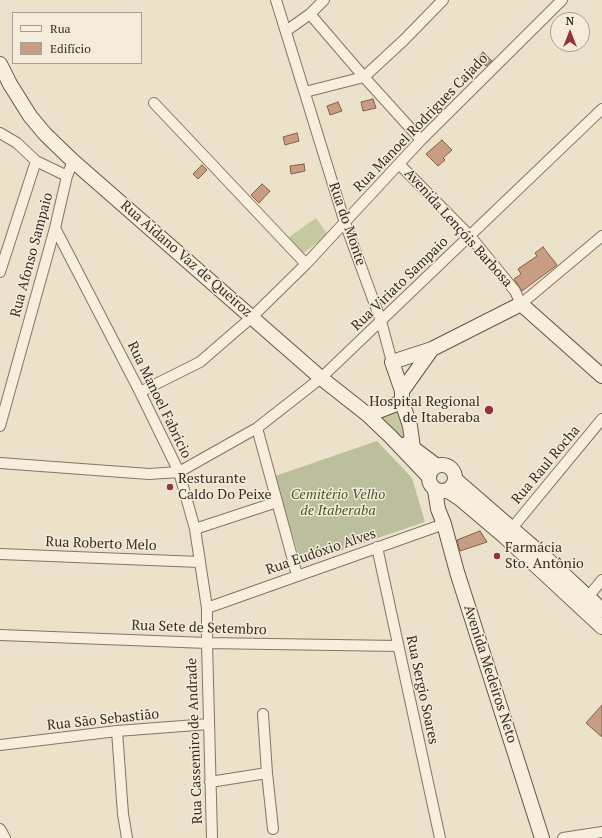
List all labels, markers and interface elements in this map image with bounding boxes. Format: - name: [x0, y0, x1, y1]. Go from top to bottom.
- legend: [12, 12, 142, 64]
- north arrow: [550, 12, 590, 52]
- text: N: [566, 14, 574, 28]
- text: Rua: [50, 21, 71, 36]
- text: Edifício: [50, 41, 91, 56]
- street label: Rua Manoel Rodrigues Cajado: [350, 50, 492, 196]
- street label: Avenida Lençóis Barbosa: [400, 165, 516, 291]
- street label: Rua do Monte: [325, 180, 369, 268]
- street label: Rua Afonso Sampaio: [7, 191, 57, 319]
- street label: Rua Aidano Vaz de Queiroz: [117, 197, 255, 321]
- street label: Rua Viriato Sampaio: [348, 234, 452, 334]
- street label: Rua Manoel Fabricio: [123, 339, 195, 461]
- place label: Hospital Regional de Itaberaba: [369, 394, 480, 426]
- marker: Hospital Regional de Itaberaba: [483, 404, 495, 416]
- street label: Rua Raul Rocha: [508, 422, 584, 508]
- place label: Resturante Caldo Do Peixe: [178, 471, 272, 504]
- marker: Resturante Caldo Do Peixe: [165, 482, 175, 492]
- park label: Cemitério Velho de Itaberaba: [291, 487, 385, 520]
- street label: Rua Eudóxio Alves: [264, 525, 378, 579]
- street label: Rua Roberto Melo: [45, 534, 157, 554]
- place label: Farmácia Sto. Antônio: [505, 540, 584, 572]
- marker: Farmácia Sto. Antônio: [492, 551, 502, 561]
- street label: Avenida Medeiros Neto: [460, 603, 520, 745]
- street label: Rua Sete de Setembro: [131, 617, 267, 639]
- street label: Rua Sergio Soares: [402, 634, 442, 746]
- street label: Rua Cassemiro de Andrade: [184, 657, 206, 825]
- street label: Rua São Sebastião: [46, 706, 160, 734]

